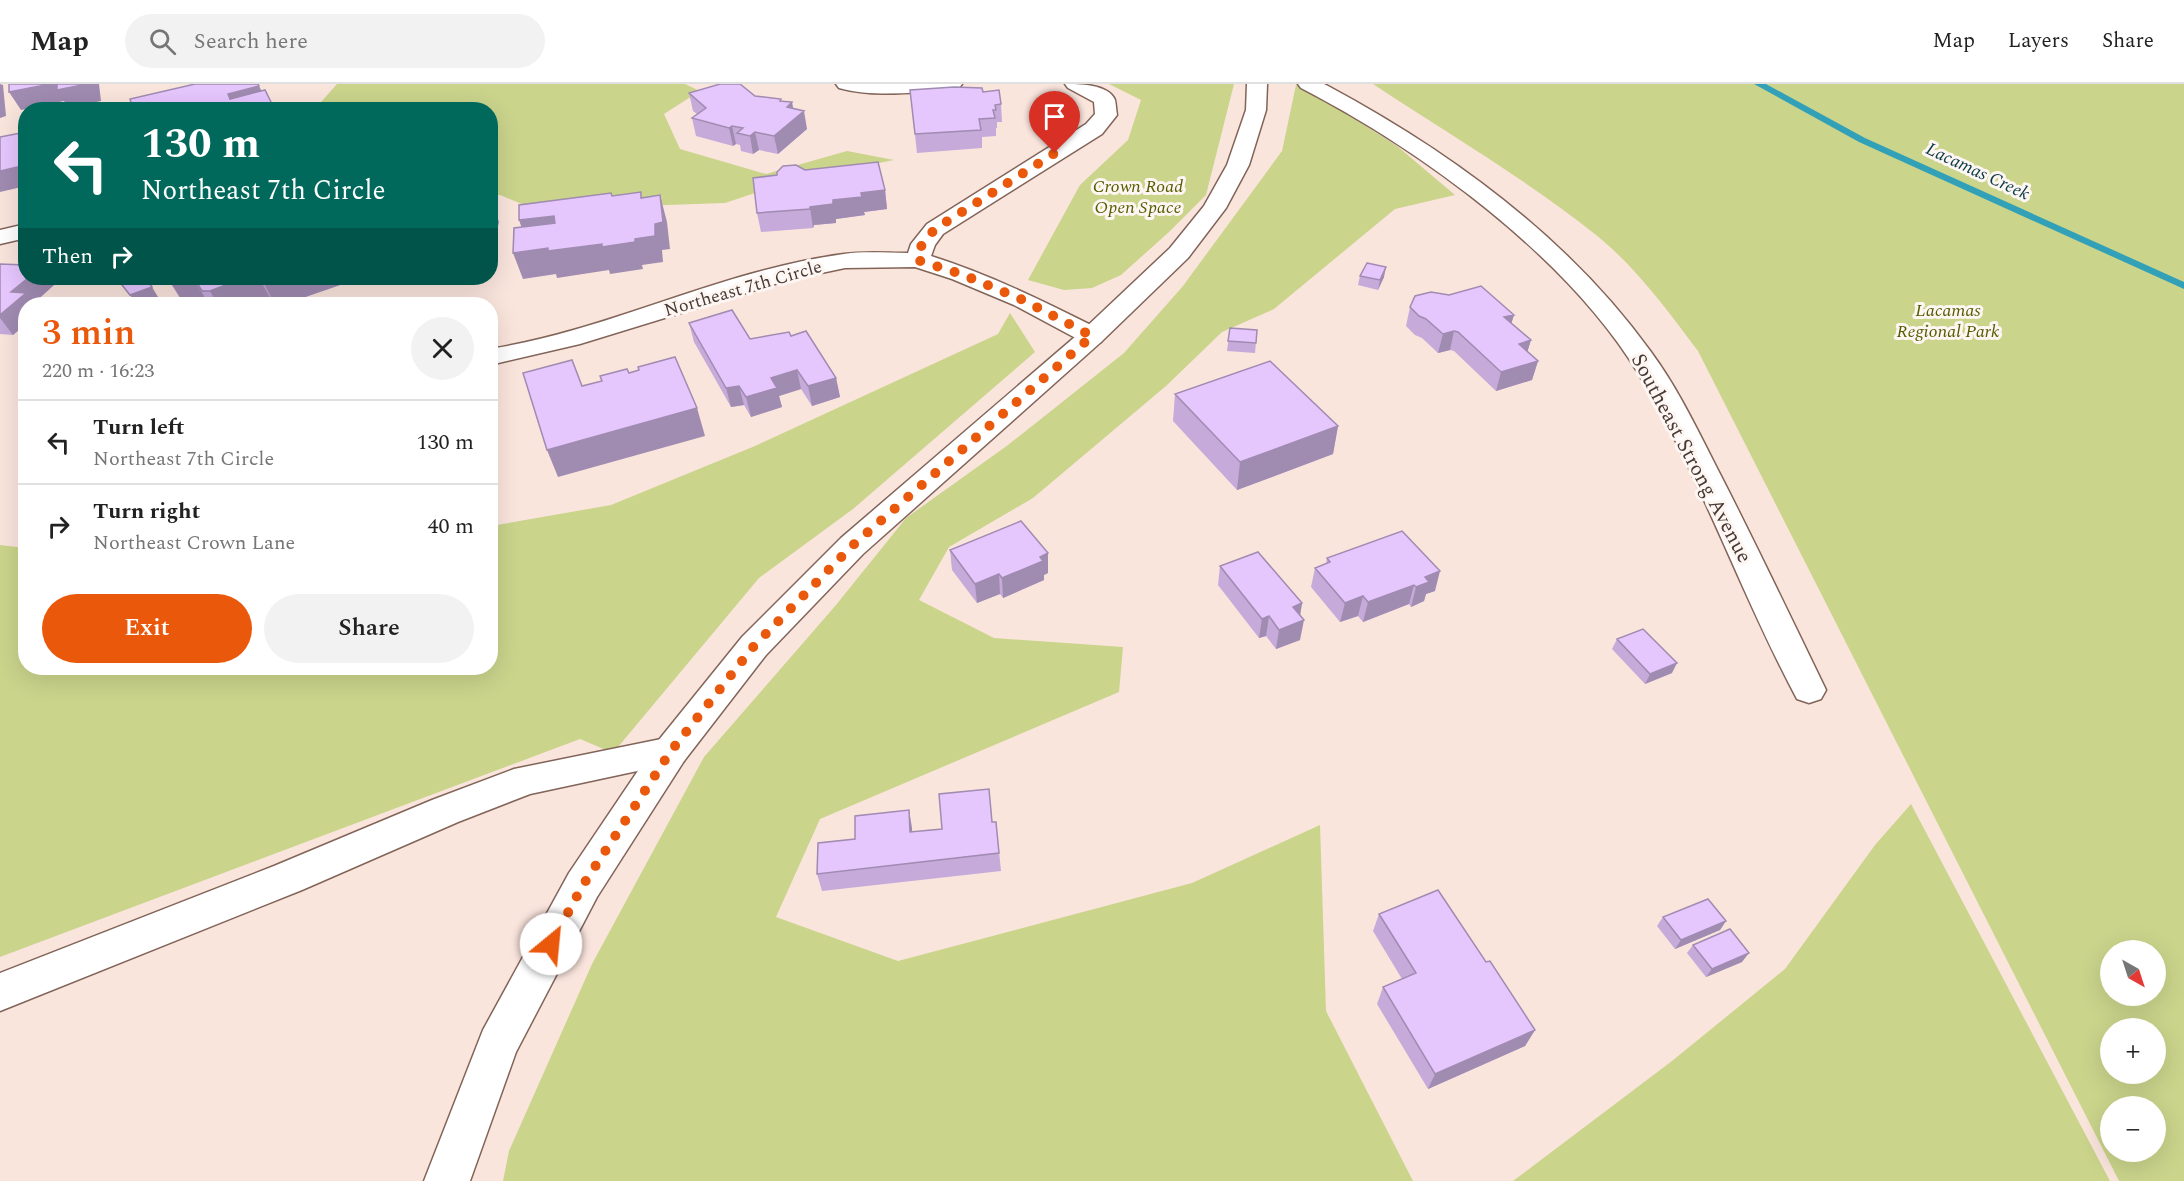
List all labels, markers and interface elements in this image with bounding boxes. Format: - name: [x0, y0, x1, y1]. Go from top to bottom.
- search box: [125, 14, 545, 68]
- text: Map: [30, 20, 89, 63]
- icon: search: [146, 25, 179, 58]
- text: Search here: [194, 25, 308, 58]
- text: Map: [1933, 25, 1975, 57]
- text: Layers: [2008, 25, 2069, 57]
- text: Share: [2102, 25, 2154, 57]
- pin: [1029, 91, 1080, 153]
- icon: arrive: [1038, 100, 1071, 133]
- text: 130 m: [141, 113, 260, 176]
- icon: left: [42, 126, 120, 204]
- water label: Lacamas Creek: [1921, 136, 2035, 208]
- text: Northeast 7th Circle: [141, 170, 386, 212]
- park label: Crown Road Open Space: [1093, 173, 1183, 221]
- text: Then: [42, 240, 93, 273]
- icon: right: [105, 240, 138, 273]
- street label: Northeast 7th Circle: [661, 253, 825, 324]
- park label: Lacamas Regional Park: [1897, 297, 2000, 345]
- text: 3 min: [42, 306, 135, 361]
- button: close: [411, 317, 474, 380]
- street label: Southeast Strong Avenue: [1622, 348, 1760, 569]
- text: 220 m · 16:23: [42, 356, 154, 386]
- text: Turn left: [93, 411, 185, 444]
- icon: left: [42, 426, 75, 459]
- text: 130 m: [417, 426, 474, 459]
- text: Northeast 7th Circle: [93, 444, 274, 474]
- text: Turn right: [93, 495, 200, 528]
- icon: right: [42, 510, 75, 543]
- text: 40 m: [428, 510, 474, 543]
- text: Northeast Crown Lane: [93, 528, 295, 558]
- button: Exit: [42, 594, 252, 663]
- button: Share: [264, 594, 474, 663]
- position arrow: [519, 912, 583, 976]
- north arrow: [2100, 940, 2166, 1006]
- map controls: [2100, 940, 2166, 1162]
- button: +: [2100, 1018, 2166, 1084]
- button: −: [2100, 1096, 2166, 1162]

